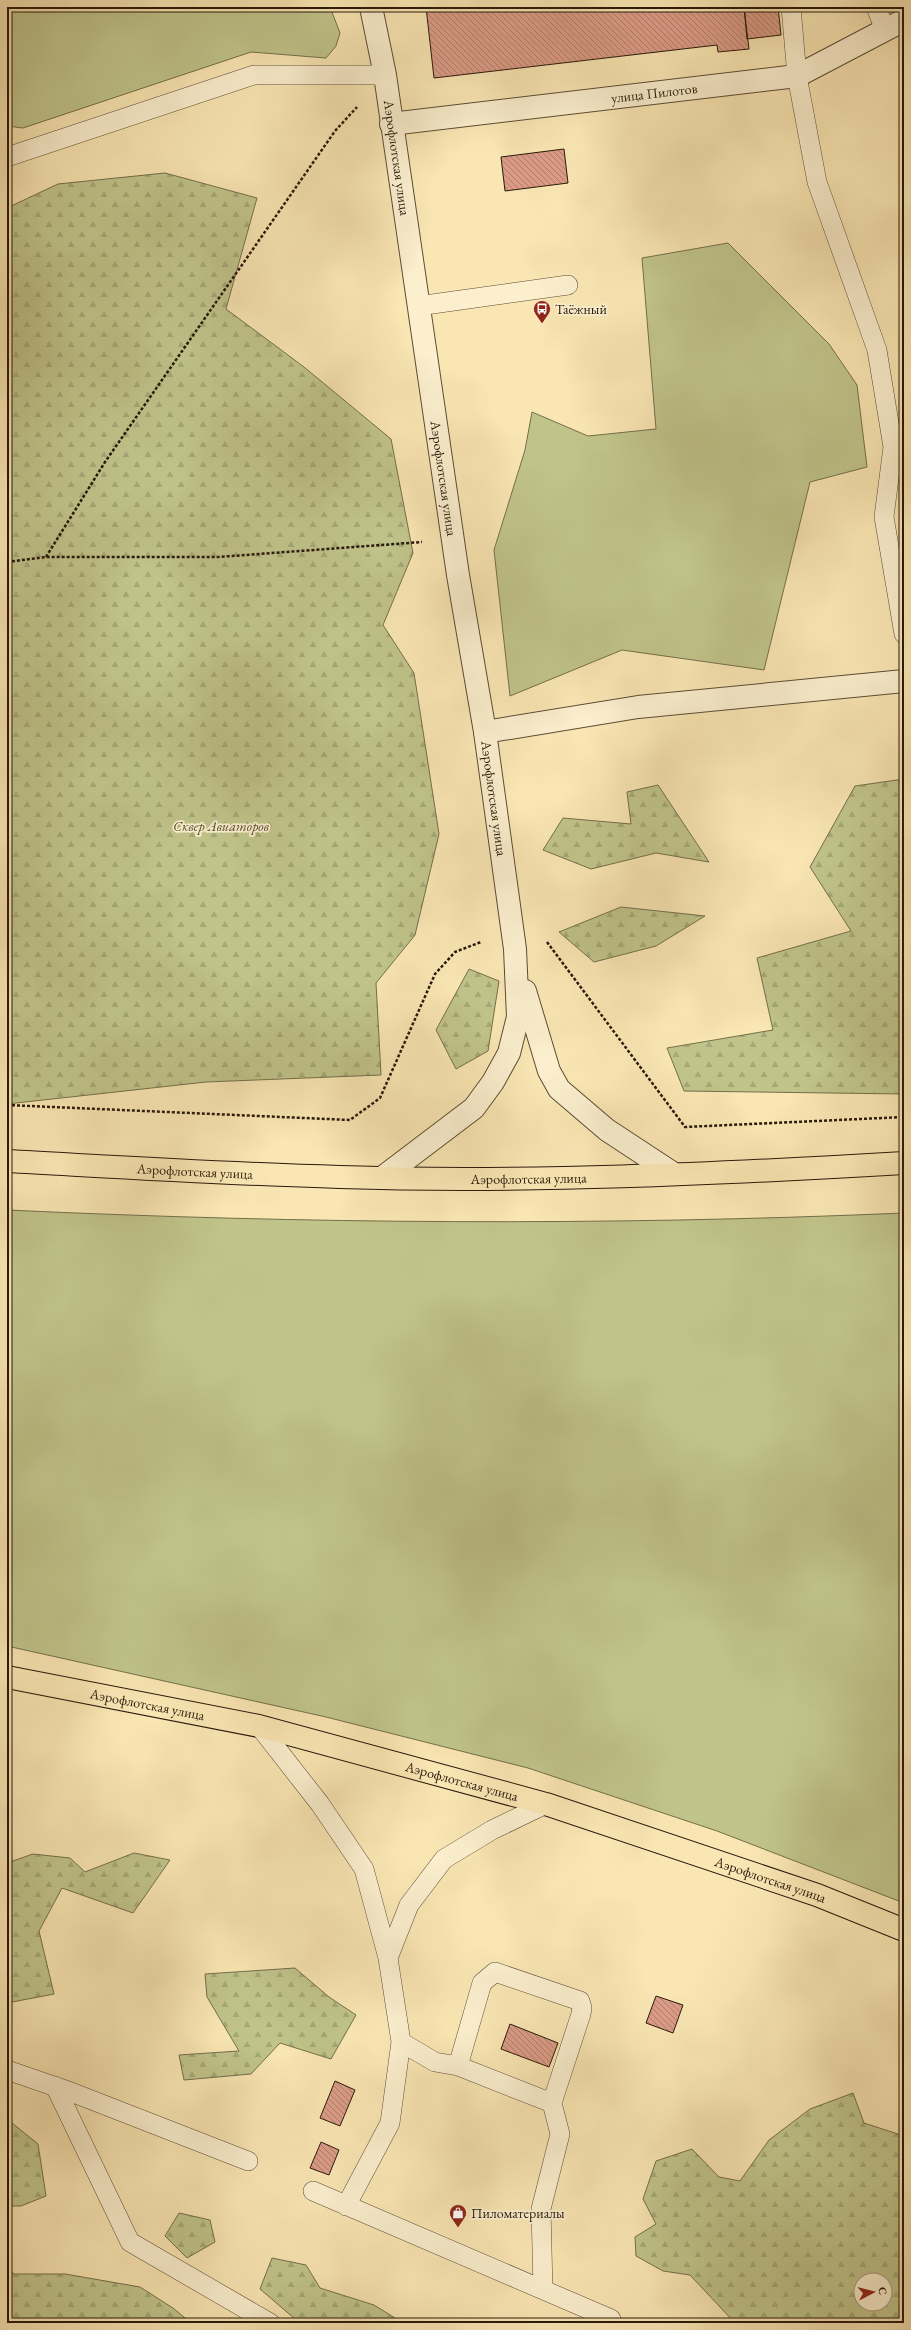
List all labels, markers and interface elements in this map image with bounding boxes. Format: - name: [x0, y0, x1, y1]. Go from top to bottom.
- street label: улица Пилотов: [610, 79, 698, 107]
- street label: Аэрофлотская улица: [380, 98, 414, 217]
- bus stop icon: Таёжный: [532, 299, 552, 324]
- place label: Таёжный: [555, 300, 607, 318]
- street label: Аэрофлотская улица: [426, 418, 461, 538]
- street label: Аэрофлотская улица: [477, 739, 511, 858]
- park label: Сквер Авиаторов: [173, 817, 270, 835]
- street label: Аэрофлотская улица: [135, 1159, 254, 1183]
- street label: Аэрофлотская улица: [469, 1168, 587, 1188]
- street label: Аэрофлотская улица: [88, 1684, 207, 1724]
- street label: Аэрофлотская улица: [402, 1757, 521, 1805]
- street label: Аэрофлотская улица: [712, 1852, 829, 1907]
- shop icon: Пиломатериалы: [448, 2203, 468, 2228]
- place label: Пиломатериалы: [471, 2204, 565, 2222]
- north arrow: [853, 2272, 893, 2312]
- text: С: [876, 2286, 890, 2296]

